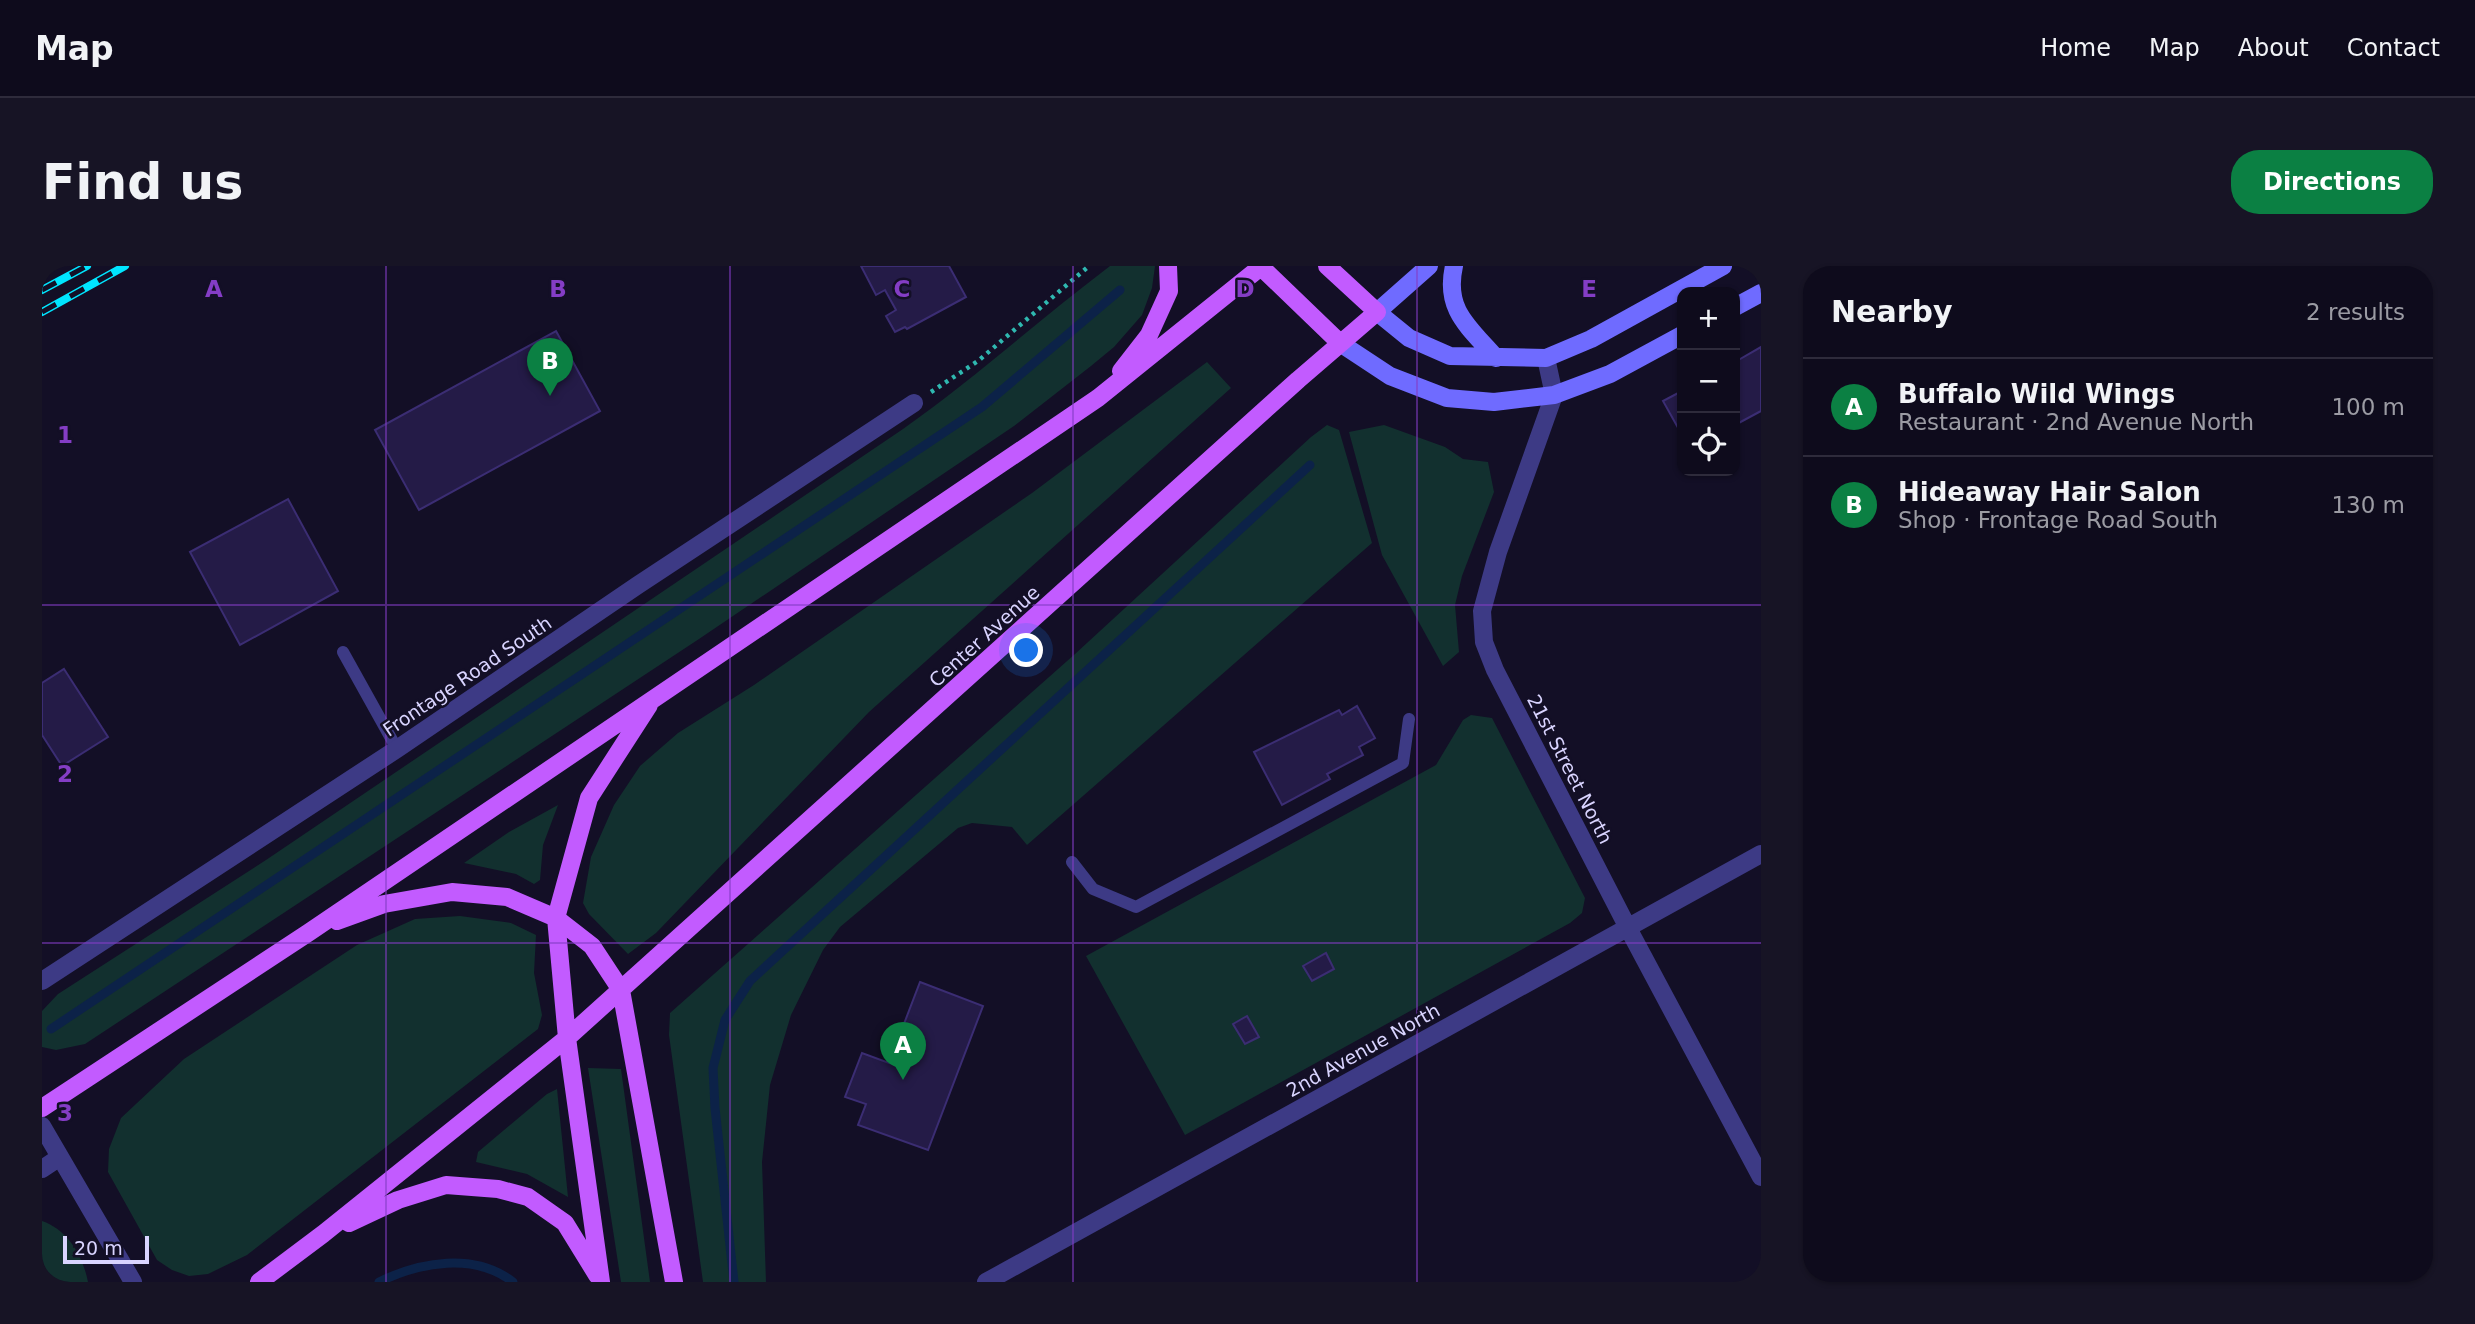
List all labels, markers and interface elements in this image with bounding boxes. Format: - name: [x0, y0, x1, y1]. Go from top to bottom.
- text: Map: [35, 29, 114, 68]
- text: Home: [2040, 34, 2111, 62]
- text: Map: [2149, 34, 2200, 62]
- text: About: [2238, 34, 2309, 62]
- text: Contact: [2347, 34, 2440, 62]
- button: Directions: [2231, 150, 2433, 214]
- text: Find us: [42, 154, 243, 211]
- text: A: [205, 276, 223, 302]
- text: B: [549, 276, 567, 302]
- text: C: [894, 276, 910, 302]
- text: D: [1235, 276, 1255, 302]
- text: E: [1581, 276, 1597, 302]
- map controls: [1677, 287, 1740, 476]
- button: +: [1677, 287, 1740, 350]
- text: Nearby: [1831, 294, 1953, 329]
- text: 2 results: [2306, 299, 2405, 325]
- pin: B: [527, 338, 573, 396]
- button: −: [1677, 350, 1740, 413]
- text: Buffalo Wild Wings: [1898, 379, 2175, 409]
- text: A: [1845, 394, 1863, 420]
- text: 100 m: [2331, 394, 2405, 420]
- text: Restaurant · 2nd Avenue North: [1898, 409, 2254, 435]
- button: locate: [1677, 413, 1740, 476]
- text: 1: [57, 422, 73, 448]
- text: Hideaway Hair Salon: [1898, 477, 2201, 507]
- text: B: [1845, 492, 1863, 518]
- text: 130 m: [2331, 492, 2405, 518]
- text: Shop · Frontage Road South: [1898, 507, 2218, 533]
- street label: Center Avenue: [924, 581, 1044, 691]
- street label: Frontage Road South: [379, 611, 555, 741]
- your location: [1009, 633, 1043, 667]
- street label: 21st Street North: [1523, 691, 1617, 847]
- text: 2: [57, 761, 73, 787]
- street label: 2nd Avenue North: [1282, 999, 1444, 1101]
- pin: A: [880, 1022, 926, 1080]
- text: 3: [57, 1100, 73, 1126]
- scale bar: [63, 1233, 149, 1265]
- text: 20 m: [74, 1237, 123, 1259]

